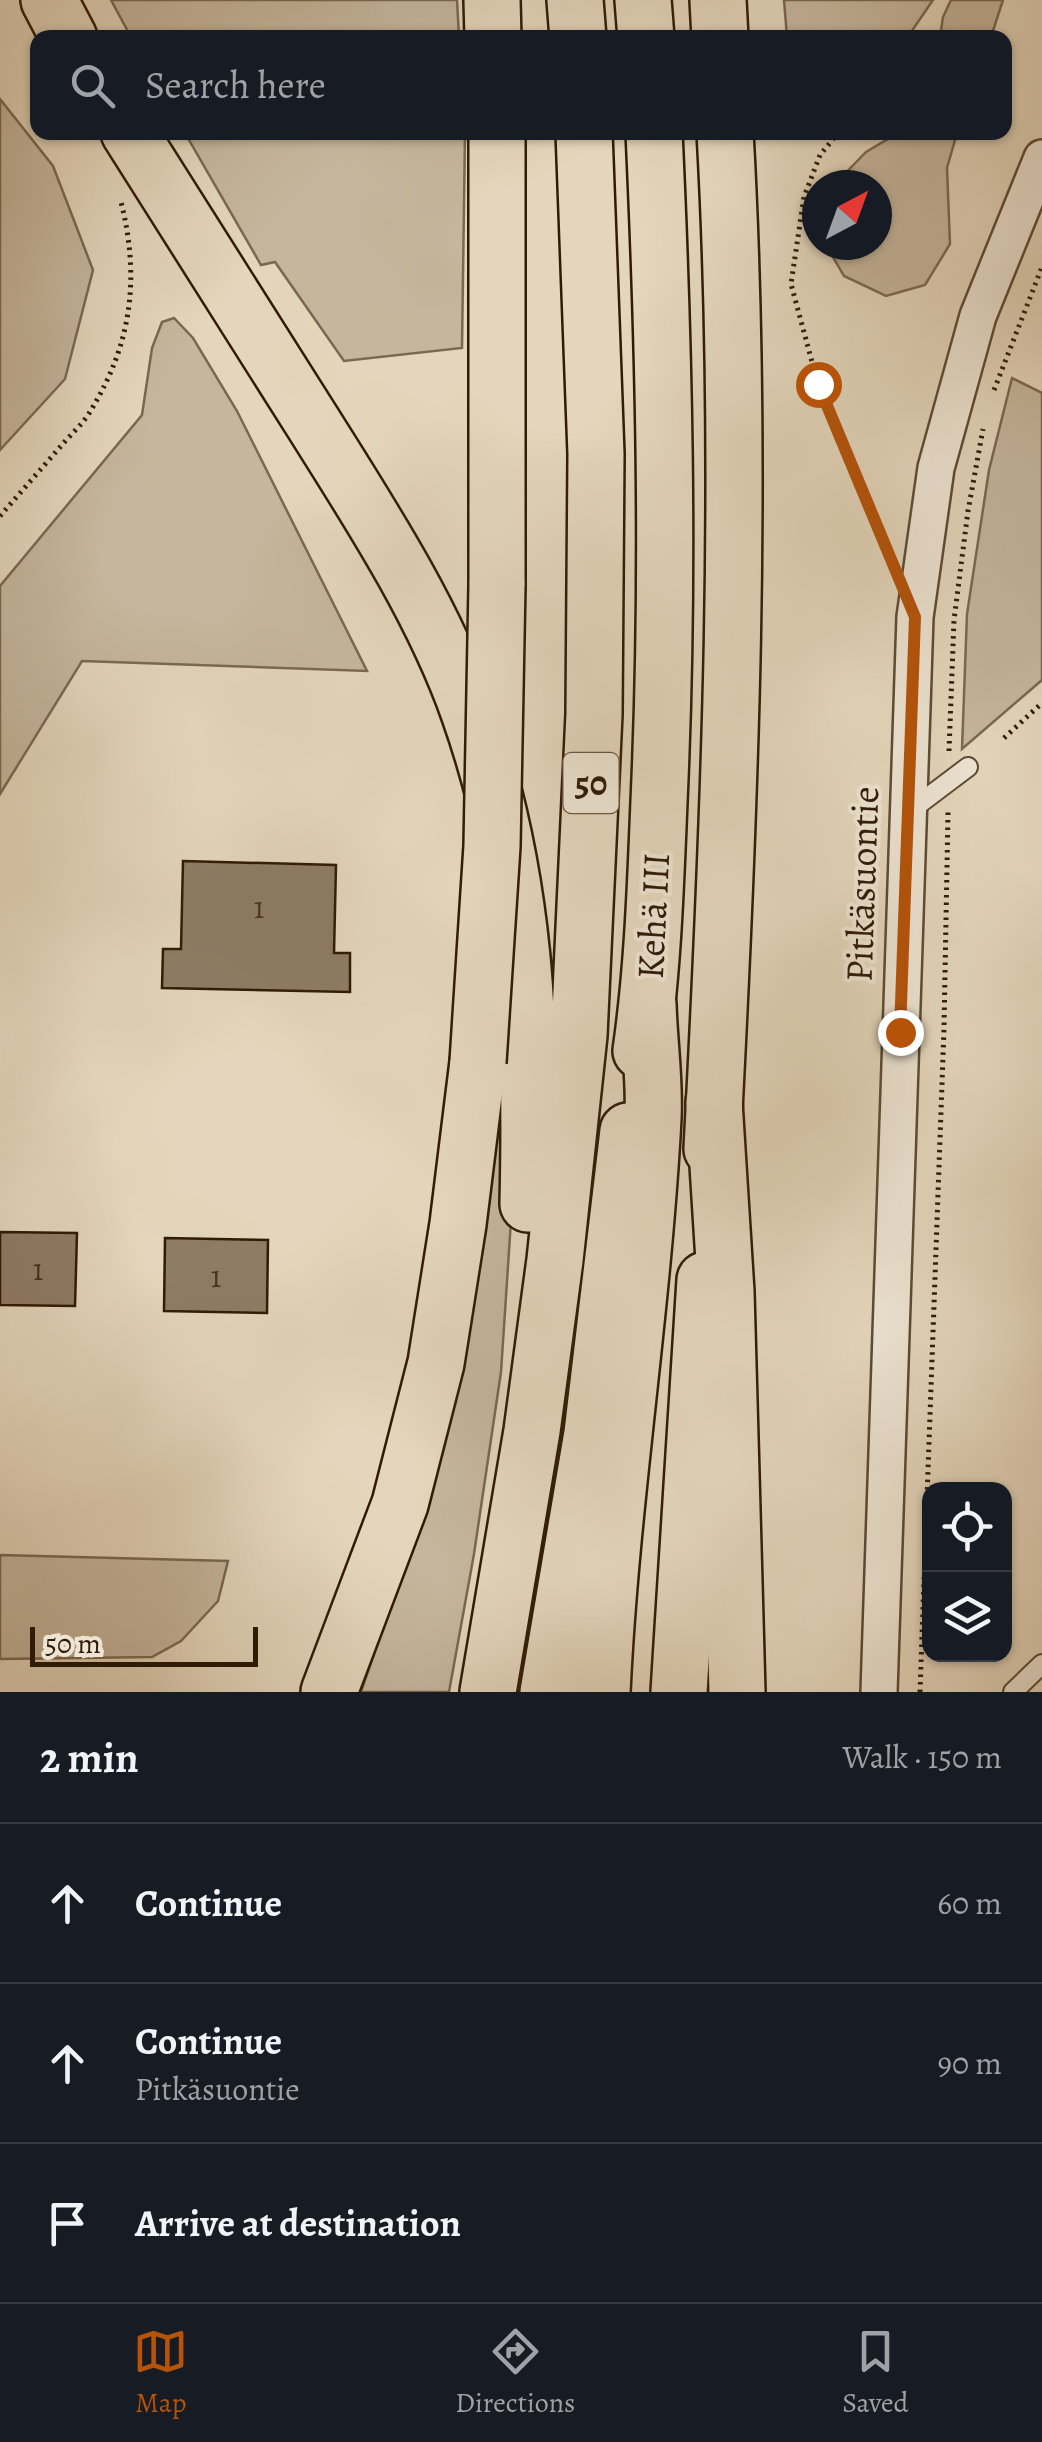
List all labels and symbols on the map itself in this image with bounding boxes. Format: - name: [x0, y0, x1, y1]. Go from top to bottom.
- north arrow: [802, 170, 892, 260]
- route start: [796, 362, 842, 408]
- road number: 50: [564, 753, 618, 813]
- street label: Pitkäsuontie: [833, 785, 891, 983]
- street label: Kehä III: [624, 852, 682, 980]
- house number: 1: [254, 885, 265, 929]
- route end: [878, 1010, 924, 1056]
- house number: 1: [33, 1247, 44, 1291]
- house number: 1: [211, 1254, 222, 1298]
- scale bar: [30, 1622, 258, 1666]

